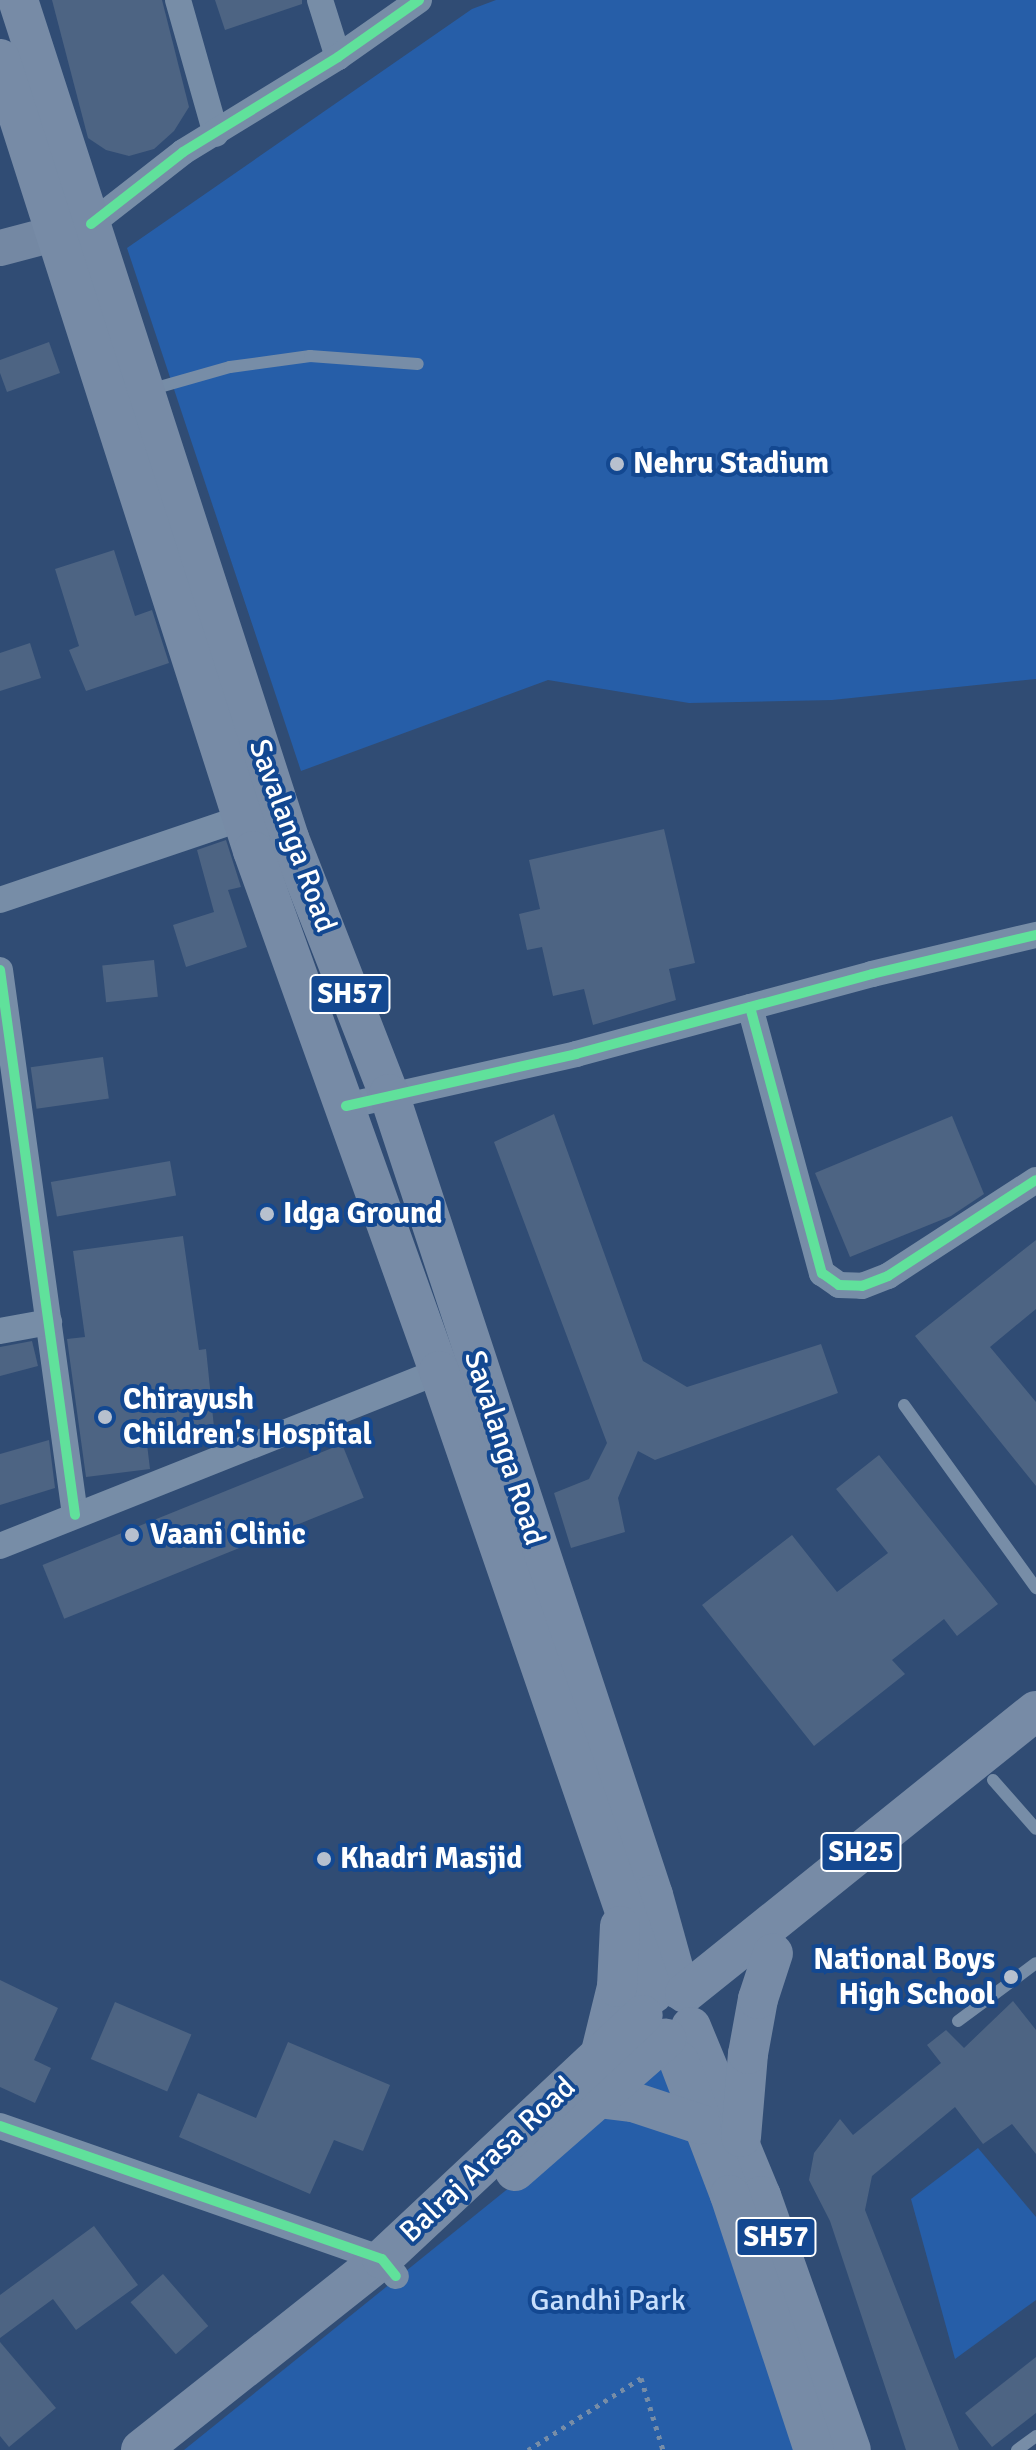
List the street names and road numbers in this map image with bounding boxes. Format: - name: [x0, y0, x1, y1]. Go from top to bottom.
- street label: Savalanga Road: [240, 735, 344, 937]
- road number: SH57: [308, 970, 392, 1018]
- street label: Savalanga Road: [456, 1346, 552, 1550]
- road number: SH25: [819, 1828, 903, 1876]
- street label: Balraj Arasa Road: [393, 2070, 583, 2250]
- road number: SH57: [734, 2213, 818, 2261]

